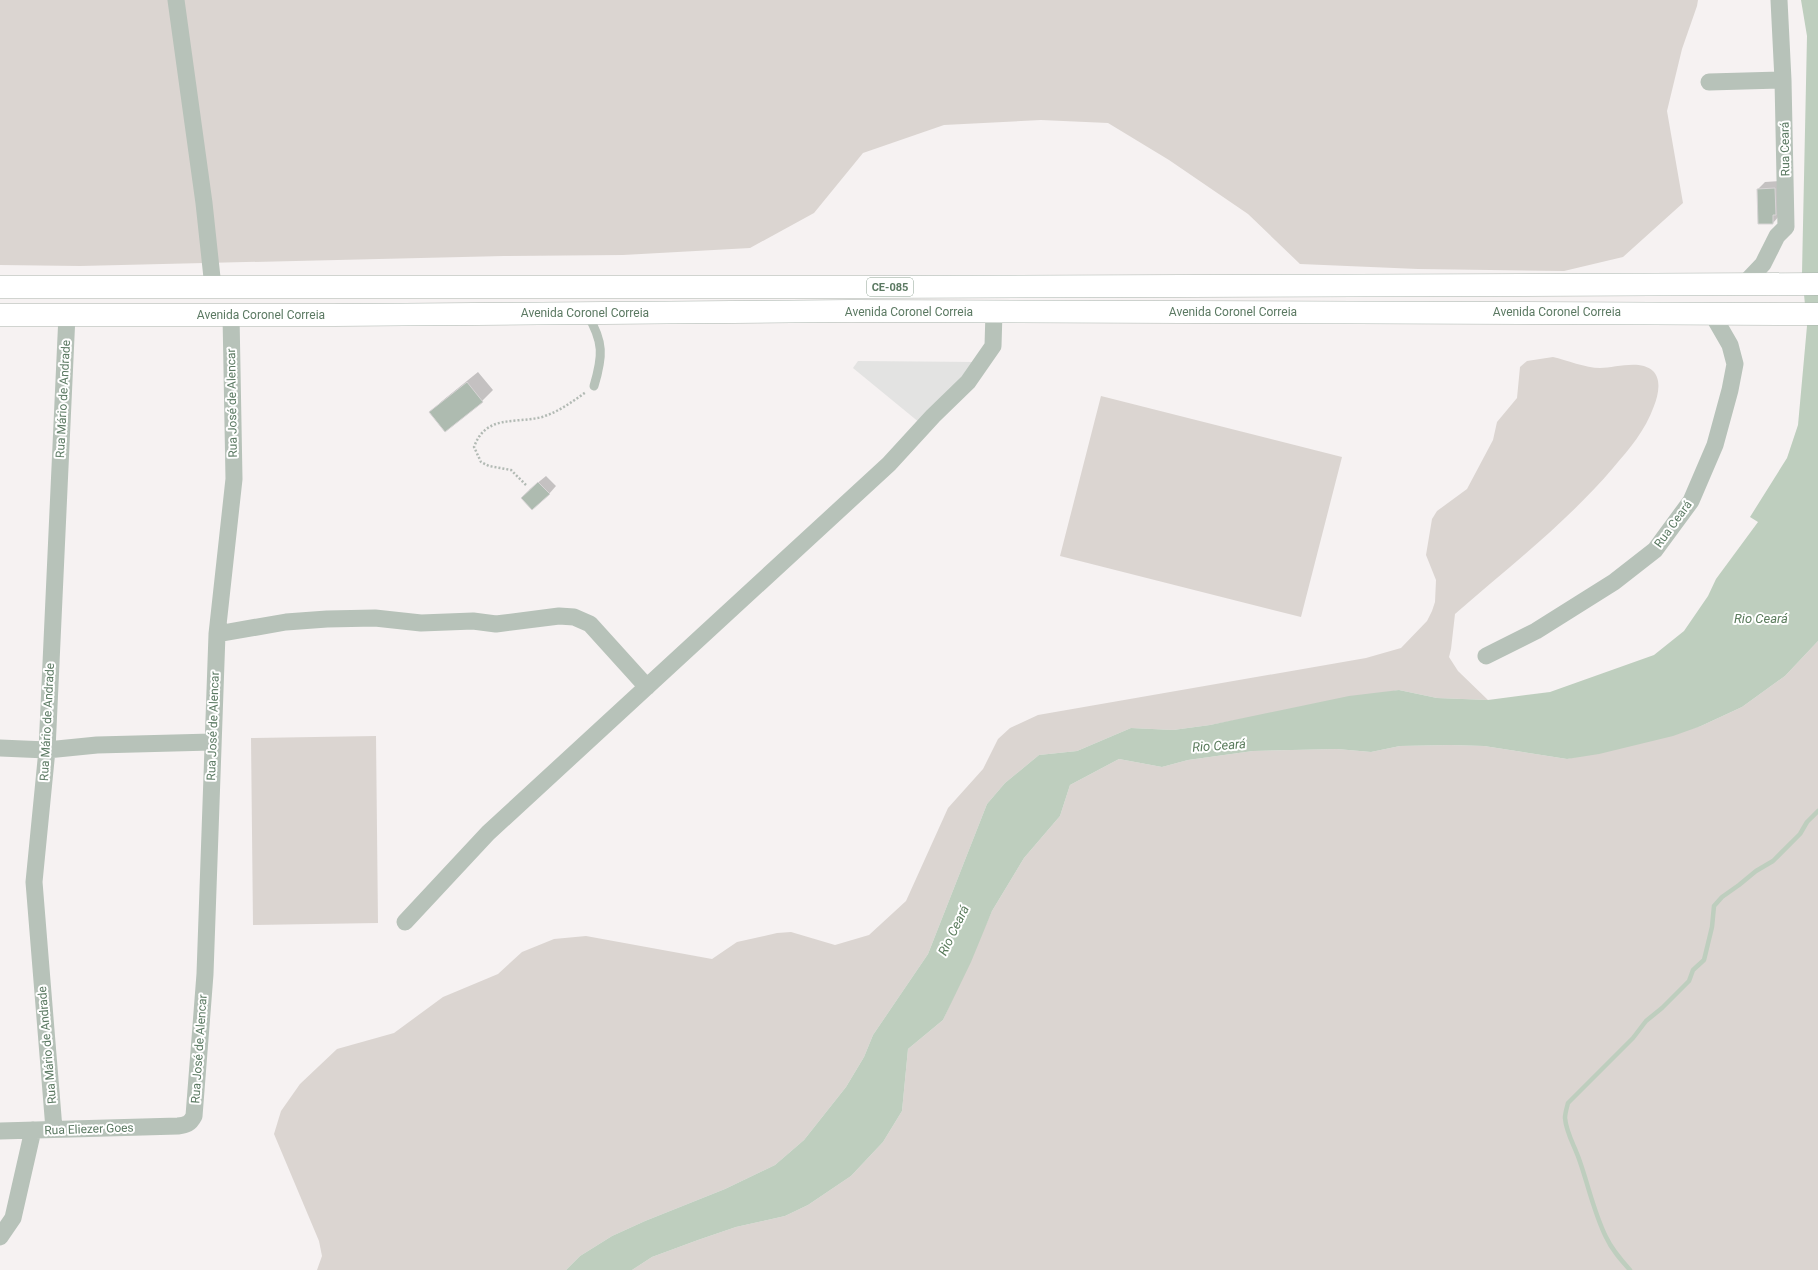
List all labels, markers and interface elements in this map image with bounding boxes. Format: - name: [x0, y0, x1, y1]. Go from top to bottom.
- street label: Rua Ceará: [1778, 122, 1792, 176]
- road number: CE-085: [867, 278, 913, 296]
- street label: Avenida Coronel Correia: [845, 305, 973, 319]
- street label: Avenida Coronel Correia: [1169, 305, 1297, 319]
- street label: Avenida Coronel Correia: [1493, 305, 1621, 319]
- street label: Avenida Coronel Correia: [521, 306, 649, 320]
- street label: Avenida Coronel Correia: [197, 308, 325, 322]
- street label: Rua Mário de Andrade: [53, 340, 73, 458]
- street label: Rua José de Alencar: [224, 348, 240, 458]
- street label: Rua Ceará: [1651, 498, 1695, 550]
- water label: Rio Ceará: [1734, 611, 1788, 626]
- street label: Rua Mário de Andrade: [37, 663, 57, 781]
- street label: Rua José de Alencar: [204, 671, 222, 781]
- water label: Rio Ceará: [1192, 736, 1247, 755]
- water label: Rio Ceará: [935, 903, 972, 958]
- street label: Rua Mário de Andrade: [35, 986, 59, 1104]
- street label: Rua José de Alencar: [188, 994, 210, 1104]
- street label: Rua Eliezer Goes: [44, 1120, 134, 1138]

